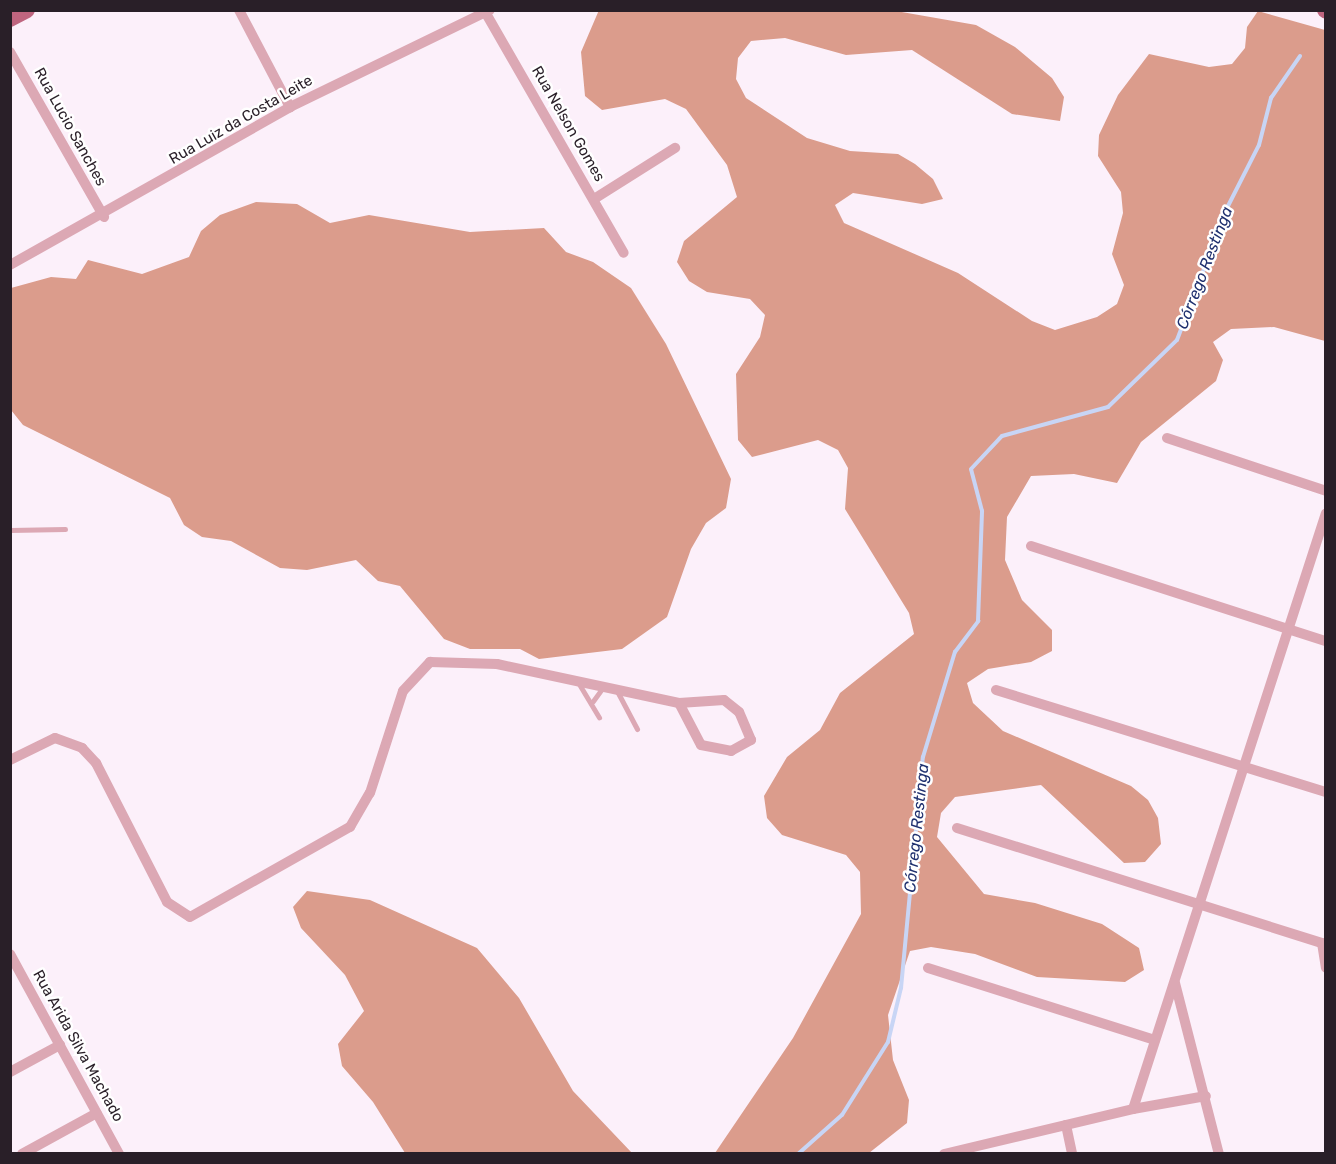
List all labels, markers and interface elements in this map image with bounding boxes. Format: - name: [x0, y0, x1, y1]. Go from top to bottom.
- street label: Rua Nelson Gomes: [528, 63, 608, 185]
- street label: Rua Lucio Sanches: [30, 65, 110, 189]
- street label: Rua Luiz da Costa Leite: [166, 72, 316, 168]
- water label: Córrego Restinga: [1173, 204, 1237, 332]
- water label: Córrego Restinga: [901, 763, 933, 893]
- street label: Rua Arida Silva Machado: [29, 967, 127, 1125]

